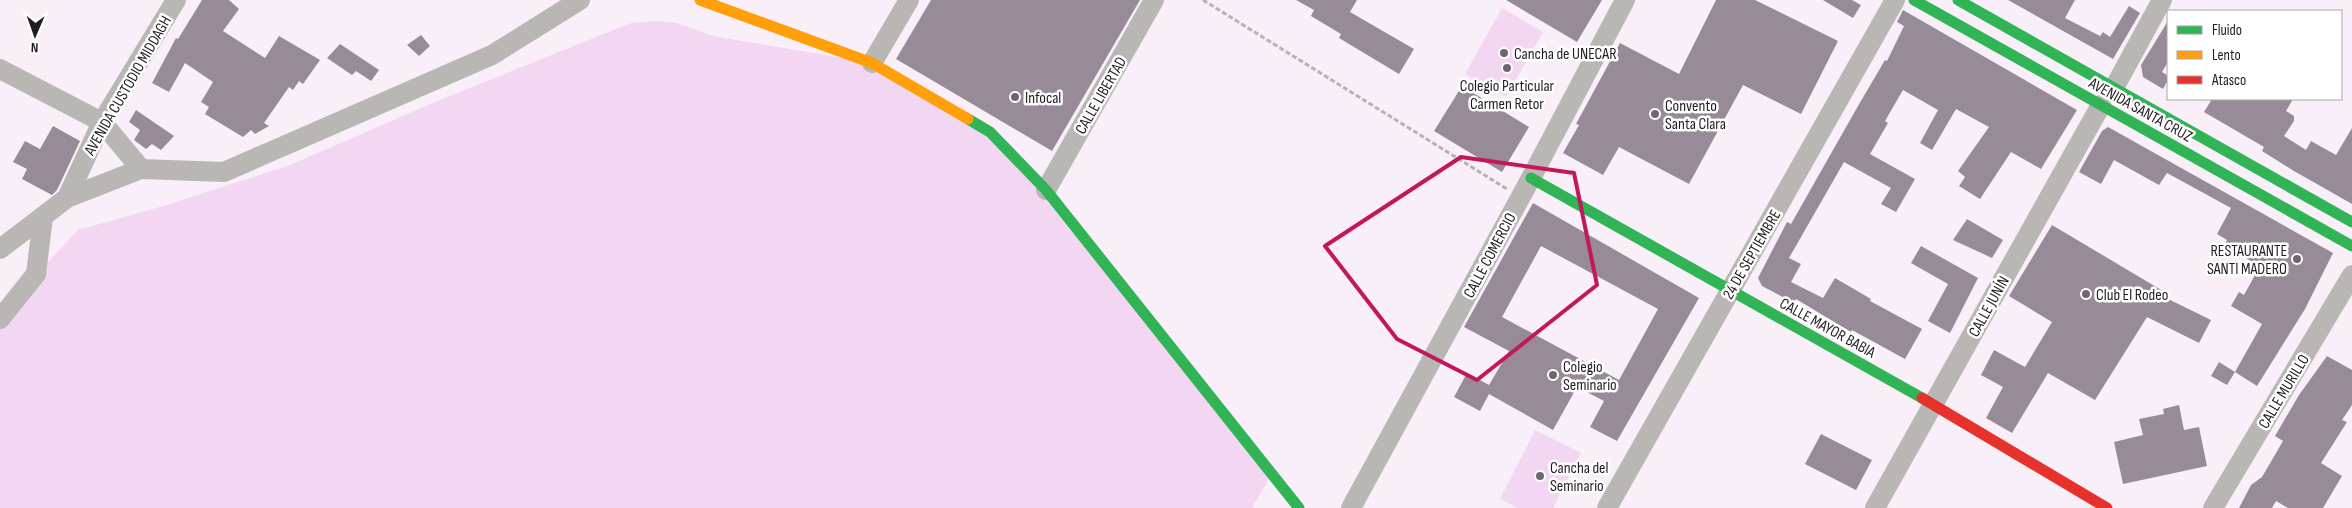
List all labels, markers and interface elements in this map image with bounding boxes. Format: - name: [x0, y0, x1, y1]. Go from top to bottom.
- north arrow: [10, 10, 60, 60]
- legend: [2167, 10, 2342, 100]
- street label: AVENIDA CUSTODIO MIDDAGH: [80, 13, 176, 160]
- text: Fluido: [2212, 21, 2242, 40]
- text: N: [31, 39, 39, 56]
- place label: Cancha de UNECAR: [1514, 45, 1617, 64]
- text: Lento: [2212, 46, 2241, 65]
- marker: Cancha de UNECAR: [1498, 47, 1510, 59]
- street label: CALLE LIBERTAD: [1072, 54, 1131, 138]
- marker: Colegio Particular Carmen Retor: [1501, 62, 1513, 74]
- text: Atasco: [2211, 71, 2246, 90]
- street label: AVENIDA SANTA CRUZ: [2084, 74, 2196, 147]
- place label: Colegio Particular Carmen Retor: [1460, 77, 1555, 114]
- place label: Infocal: [1025, 89, 1061, 108]
- marker: Infocal: [1009, 91, 1021, 103]
- place label: Convento Santa Clara: [1665, 97, 1726, 134]
- marker: Convento Santa Clara: [1649, 108, 1661, 120]
- street label: 24 DE SEPTIEMBRE: [1719, 207, 1785, 303]
- street label: CALLE COMERCIO: [1460, 210, 1521, 301]
- place label: RESTAURANTE SANTI MADERO: [2207, 242, 2287, 279]
- marker: RESTAURANTE SANTI MADERO: [2291, 253, 2303, 265]
- street label: CALLE JUNÍN: [1965, 273, 2014, 340]
- place label: Club El Rodeo: [2096, 286, 2168, 305]
- marker: Club El Rodeo: [2080, 288, 2092, 300]
- street label: CALLE MAYOR BABIA: [1776, 294, 1879, 363]
- street label: CALLE MURILLO: [2255, 351, 2314, 432]
- place label: Colegio Seminario: [1563, 358, 1617, 395]
- marker: Colegio Seminario: [1547, 369, 1559, 381]
- place label: Cancha del Seminario: [1550, 459, 1609, 496]
- marker: Cancha del Seminario: [1534, 470, 1546, 482]

